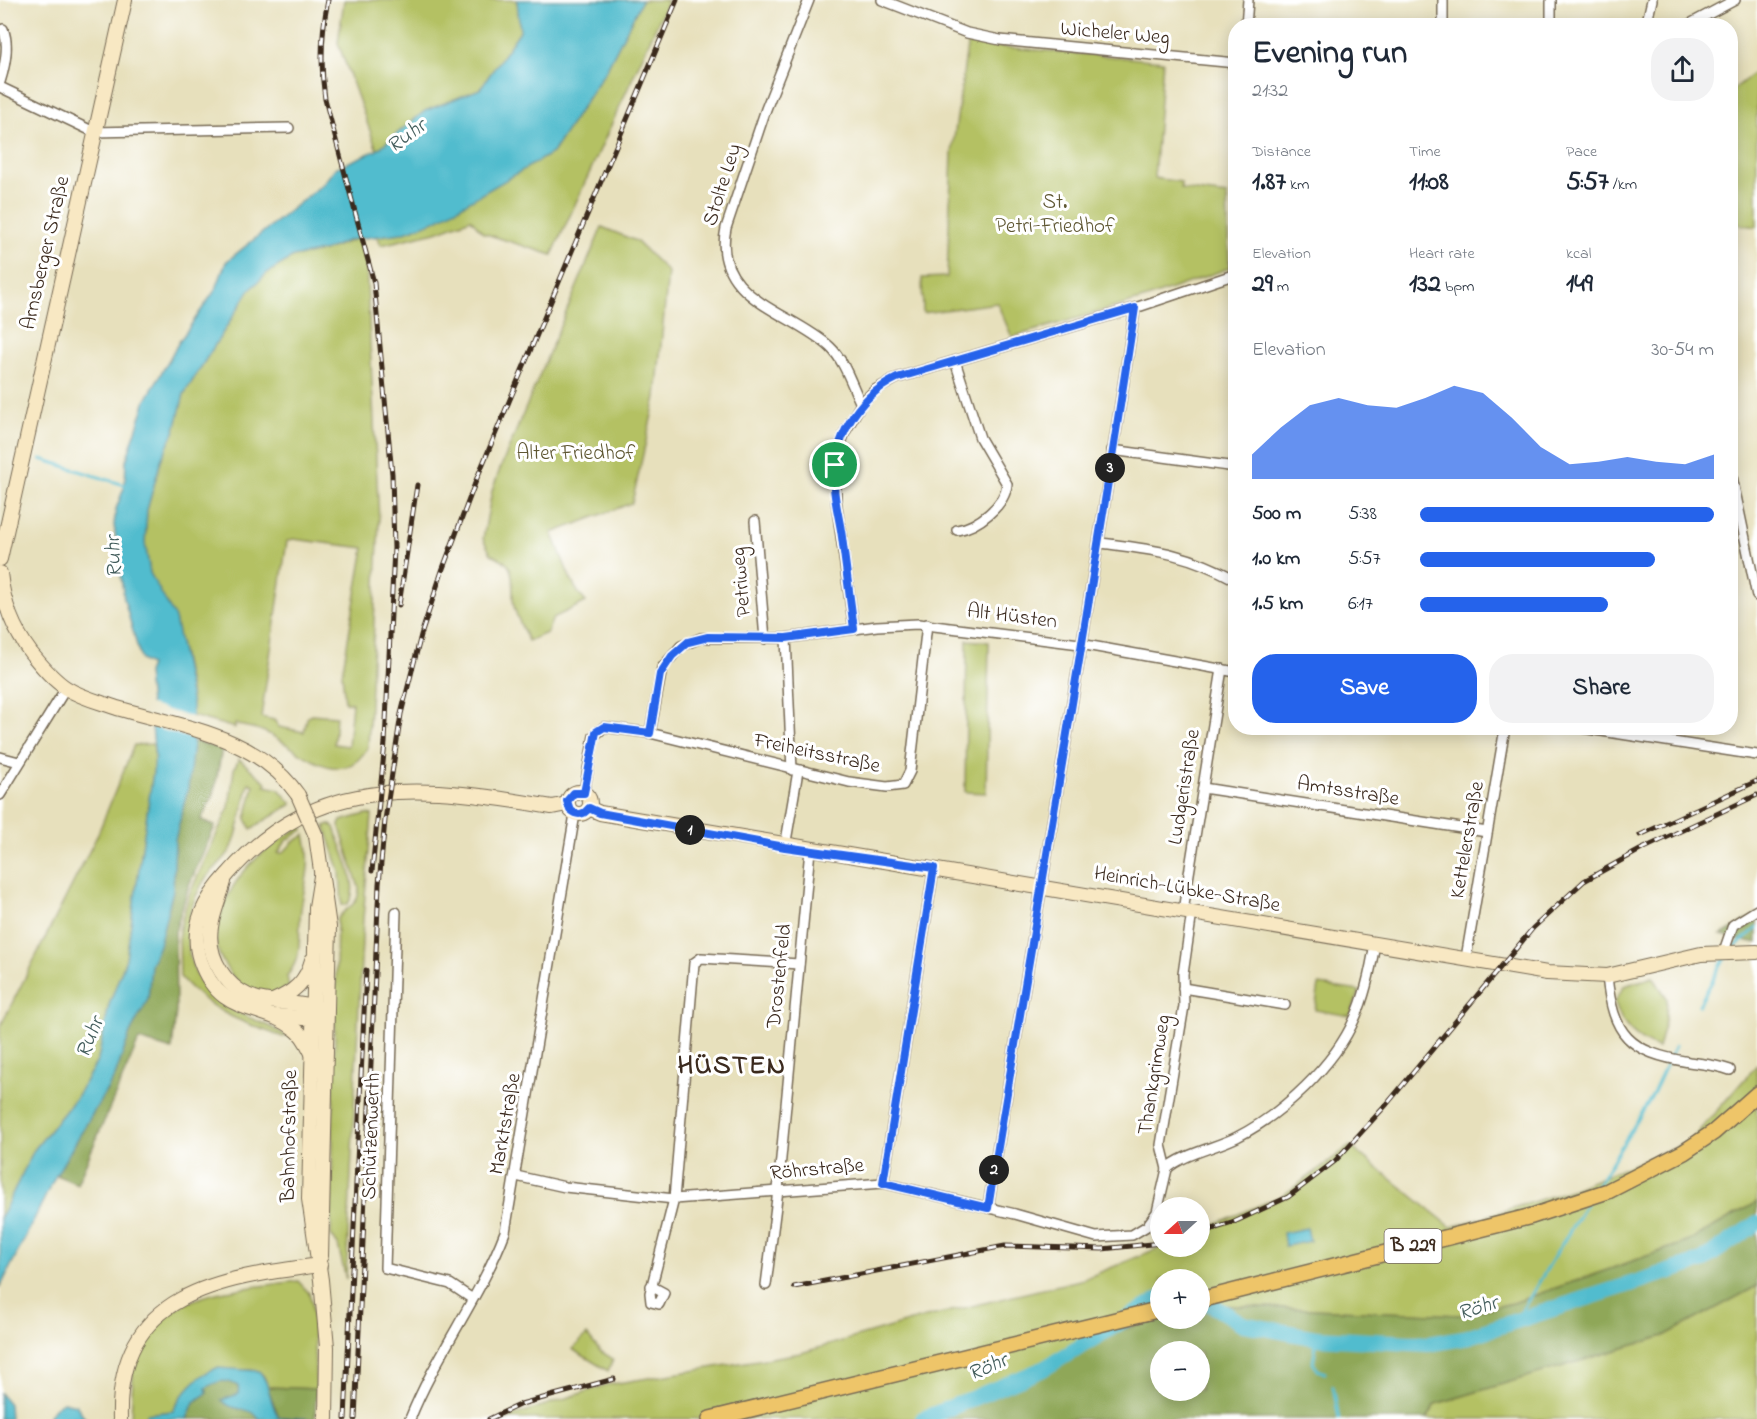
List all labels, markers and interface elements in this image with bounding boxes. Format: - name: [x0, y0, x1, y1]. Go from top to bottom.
- street label: Wicheler Weg: [1059, 14, 1171, 56]
- text: Evening run: [1252, 30, 1407, 78]
- button: share: [1651, 38, 1714, 101]
- text: 21:32: [1252, 77, 1288, 106]
- water label: Ruhr: [381, 110, 436, 162]
- street label: Stolte Ley: [696, 140, 752, 231]
- text: Distance: [1252, 140, 1311, 164]
- text: Time: [1409, 140, 1441, 164]
- text: Pace: [1566, 140, 1597, 164]
- text: 1.87: [1252, 164, 1286, 202]
- text: 11:08: [1409, 164, 1449, 202]
- text: 5:57: [1566, 164, 1609, 202]
- street label: Arnsberger Straße: [14, 173, 80, 333]
- text: km: [1286, 173, 1309, 197]
- text: /km: [1609, 173, 1637, 197]
- park label: St. Petri-Friedhof: [995, 188, 1115, 242]
- text: Elevation: [1252, 242, 1311, 266]
- text: Heart rate: [1409, 242, 1475, 266]
- text: kcal: [1566, 242, 1591, 266]
- text: 29: [1252, 266, 1273, 304]
- text: 132: [1409, 266, 1441, 304]
- text: 149: [1566, 266, 1593, 304]
- text: m: [1273, 275, 1289, 299]
- text: bpm: [1441, 275, 1475, 299]
- text: Elevation: [1252, 336, 1326, 365]
- text: 30–54 m: [1651, 336, 1714, 365]
- park label: Alter Friedhof: [517, 439, 636, 469]
- pin: [809, 439, 860, 490]
- icon: arrive: [818, 448, 851, 481]
- pin: 3: [1095, 453, 1125, 483]
- text: 3: [1107, 456, 1113, 480]
- text: 500 m: [1252, 500, 1301, 529]
- text: 5:38: [1348, 500, 1377, 529]
- water label: Ruhr: [98, 532, 132, 579]
- text: 1.0 km: [1252, 545, 1300, 574]
- text: 5:57: [1348, 545, 1381, 574]
- street label: Petriweg: [724, 546, 762, 618]
- text: 1.5 km: [1252, 590, 1303, 619]
- text: 6:17: [1348, 590, 1373, 619]
- street label: Alt Hüsten: [965, 597, 1059, 637]
- button: Save: [1252, 654, 1477, 723]
- button: Share: [1489, 654, 1714, 723]
- street label: Freiheitsstraße: [750, 726, 884, 782]
- street label: Ludgeristraße: [1161, 726, 1211, 847]
- street label: Amtsstraße: [1295, 769, 1402, 815]
- street label: Kettelerstraße: [1443, 778, 1493, 901]
- pin: 1: [675, 815, 705, 845]
- text: 1: [687, 818, 693, 842]
- street label: Heinrich-Lübke-Straße: [1092, 859, 1283, 921]
- street label: Drostenfeld: [759, 922, 800, 1031]
- water label: Ruhr: [68, 1010, 115, 1063]
- street label: Thankgrimweg: [1131, 1013, 1181, 1138]
- district label: HÜSTEN: [677, 1047, 787, 1086]
- street label: Bahnhofstraße: [274, 1069, 306, 1203]
- street label: Marktstraße: [482, 1070, 530, 1177]
- street label: Schützenwerth: [355, 1072, 389, 1200]
- street label: Röhrstraße: [769, 1151, 866, 1189]
- pin: 2: [979, 1155, 1009, 1185]
- text: 2: [990, 1158, 998, 1182]
- north arrow: [1150, 1197, 1210, 1257]
- map controls: [1150, 1197, 1210, 1401]
- road number: B 229: [1384, 1229, 1442, 1263]
- button: +: [1150, 1269, 1210, 1329]
- water label: Röhr: [1454, 1287, 1505, 1330]
- button: −: [1150, 1341, 1210, 1401]
- water label: Röhr: [963, 1344, 1016, 1391]

